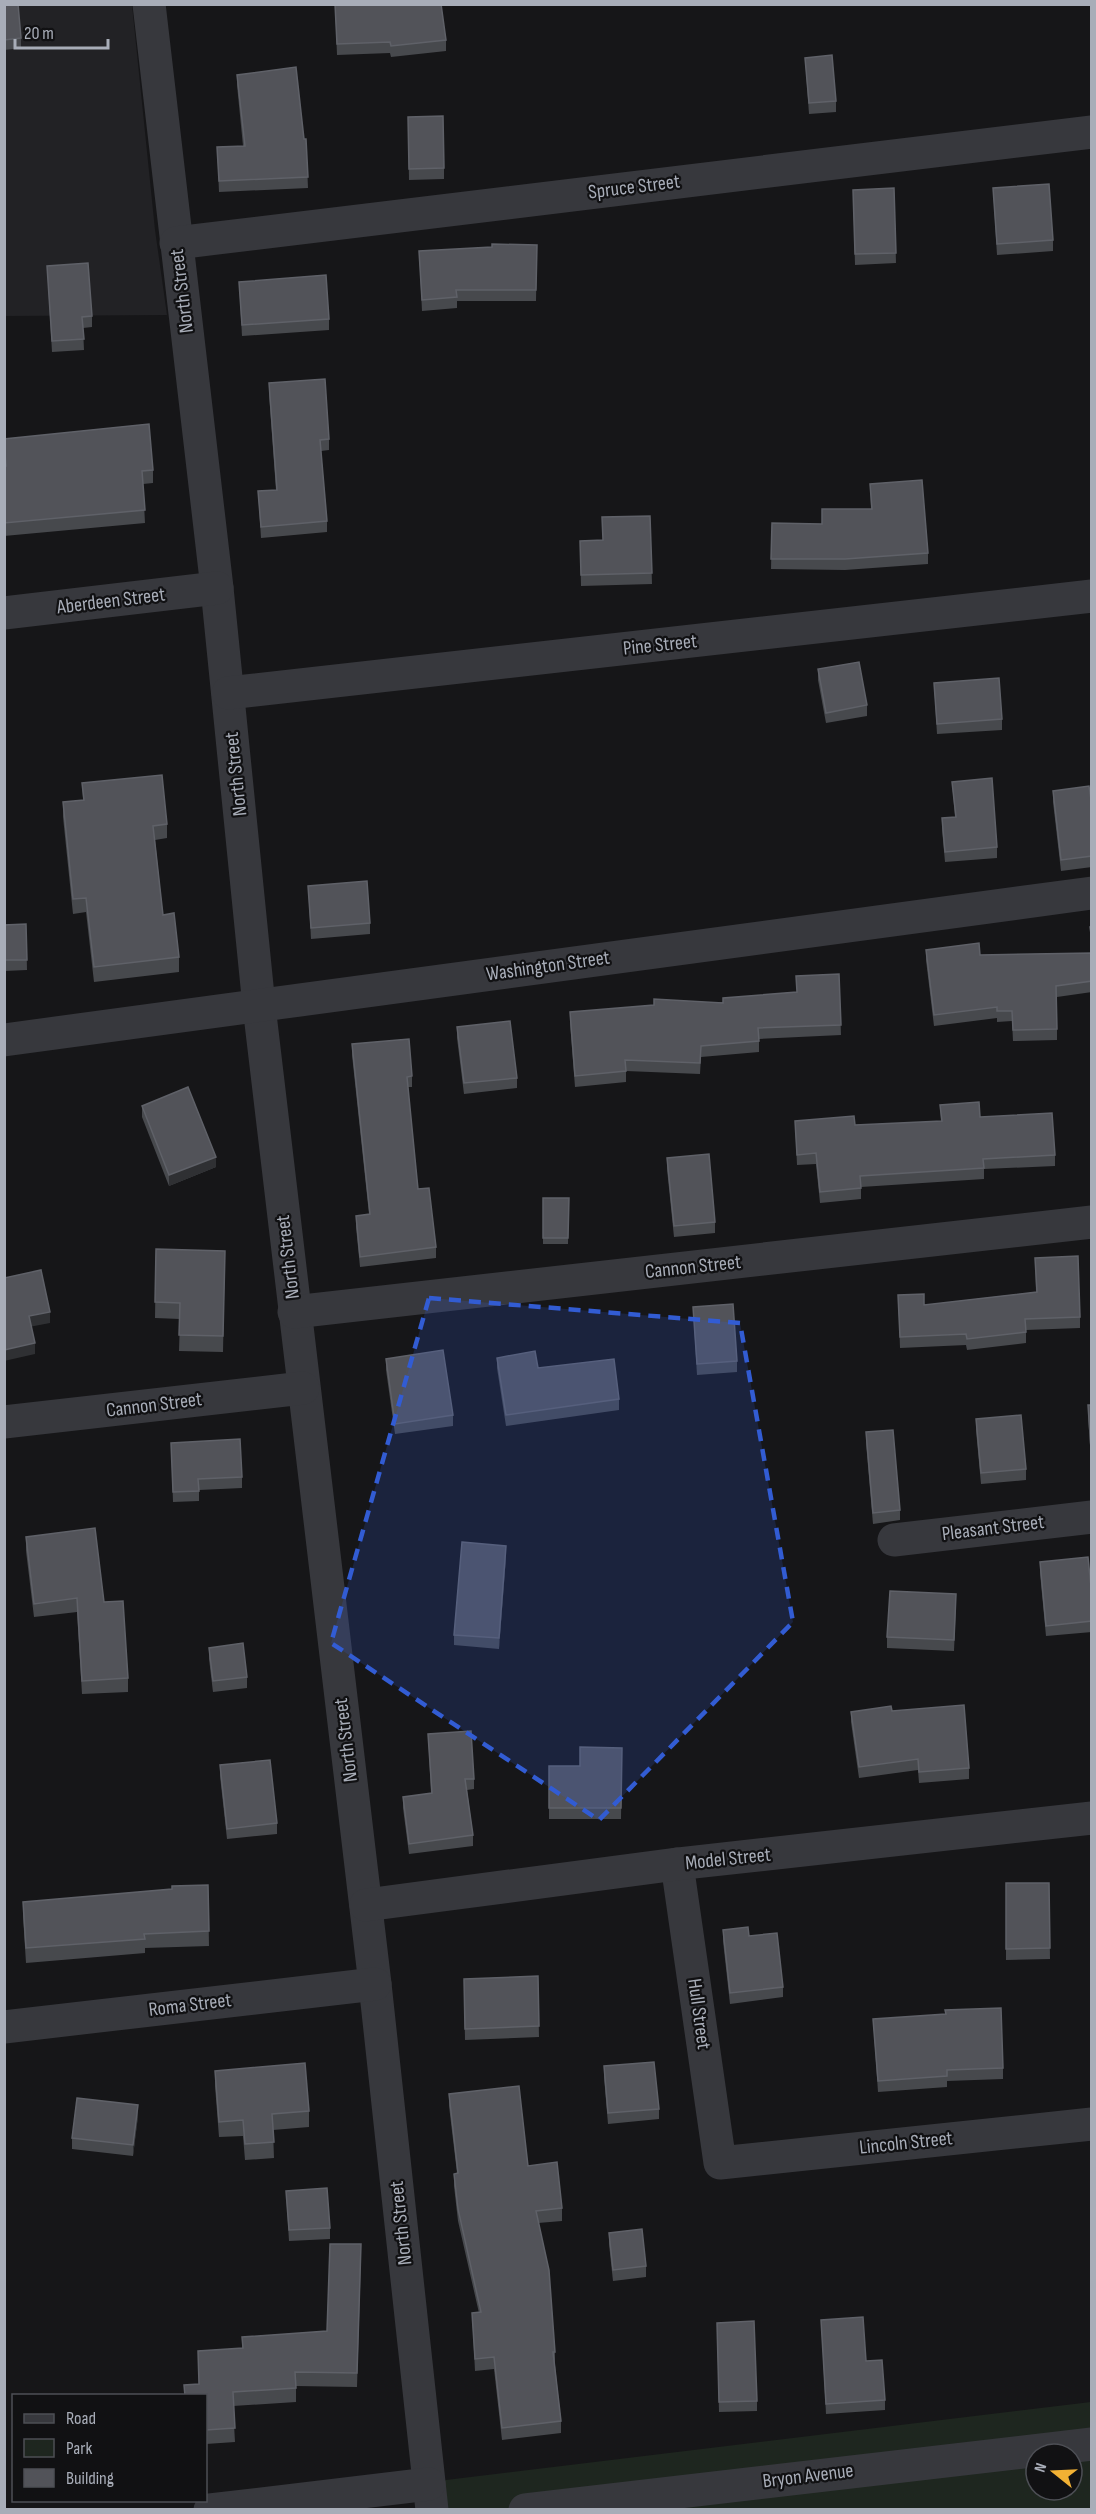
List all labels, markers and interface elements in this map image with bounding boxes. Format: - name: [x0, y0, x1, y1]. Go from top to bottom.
- scale bar: [15, 12, 108, 50]
- text: 20 m: [24, 23, 54, 44]
- street label: Spruce Street: [587, 169, 681, 205]
- street label: North Street: [165, 248, 199, 334]
- street label: Aberdeen Street: [54, 582, 167, 620]
- street label: Pine Street: [622, 629, 698, 661]
- street label: North Street: [220, 731, 252, 817]
- street label: Washington Street: [485, 945, 611, 987]
- street label: North Street: [271, 1214, 305, 1300]
- street label: Cannon Street: [644, 1250, 742, 1284]
- street label: Cannon Street: [105, 1387, 203, 1423]
- street label: Pleasant Street: [940, 1510, 1046, 1546]
- street label: North Street: [329, 1697, 363, 1783]
- street label: Model Street: [684, 1843, 772, 1875]
- street label: Hull Street: [682, 1977, 716, 2051]
- street label: Roma Street: [147, 1988, 233, 2022]
- street label: Lincoln Street: [858, 2126, 954, 2160]
- street label: North Street: [385, 2180, 417, 2266]
- legend: [12, 2394, 207, 2502]
- text: Road: [66, 2408, 96, 2429]
- text: Park: [66, 2438, 92, 2459]
- north arrow: [1024, 2442, 1084, 2502]
- street label: Bryon Avenue: [761, 2459, 855, 2493]
- text: N: [1031, 2461, 1052, 2475]
- text: Building: [66, 2468, 114, 2489]

